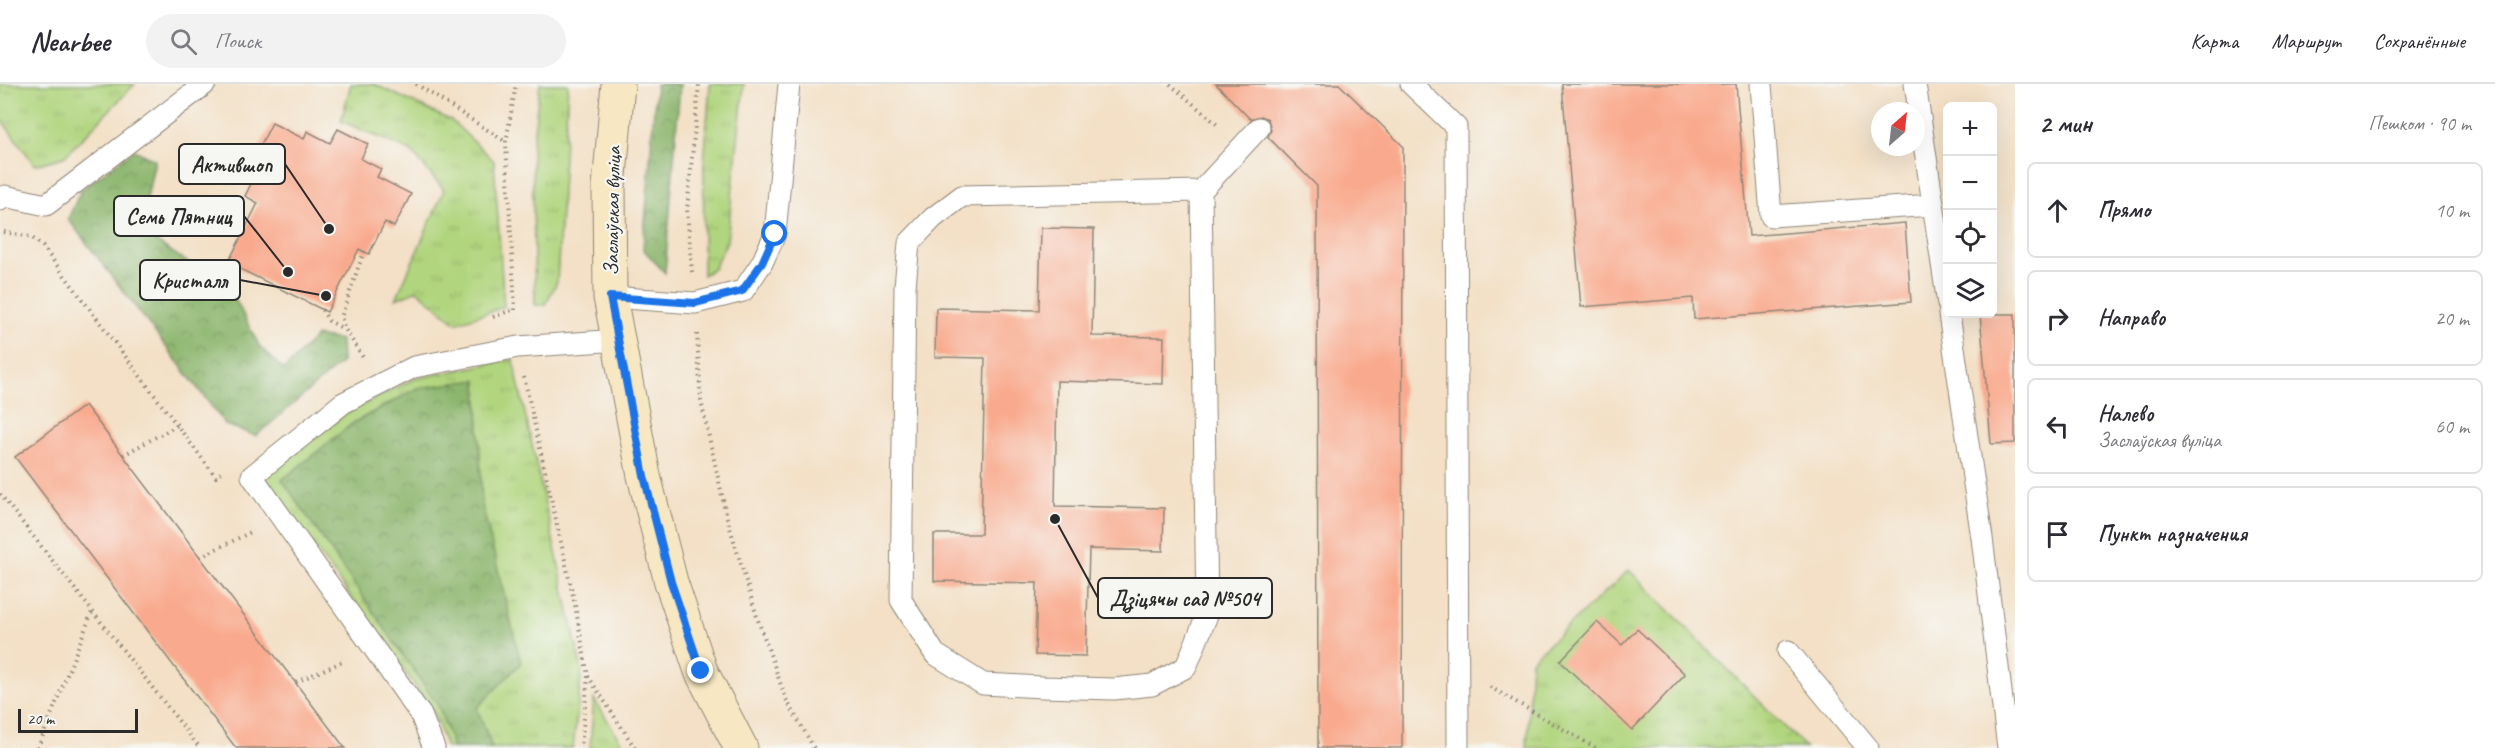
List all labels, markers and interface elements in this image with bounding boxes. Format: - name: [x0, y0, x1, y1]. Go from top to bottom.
- search box: [146, 14, 566, 68]
- text: Nearbee: [30, 24, 110, 59]
- icon: search: [167, 25, 200, 58]
- text: Поиск: [215, 27, 261, 55]
- text: Карта: [2190, 28, 2239, 54]
- text: Маршрут: [2272, 28, 2341, 54]
- text: Сохранённые: [2374, 28, 2465, 54]
- north arrow: [1871, 102, 1925, 156]
- map controls: [1943, 102, 1997, 318]
- button: +: [1943, 102, 1997, 156]
- text: 2 мин: [2039, 107, 2092, 140]
- text: Пешком · 90 m: [2368, 111, 2471, 136]
- callout: Актившоп: [179, 144, 285, 184]
- street label: Заслаўская вуліца: [598, 144, 626, 276]
- text: Актившоп: [191, 151, 273, 179]
- button: −: [1943, 156, 1997, 210]
- icon: ahead: [2041, 194, 2074, 227]
- callout: Семь Пятниц: [114, 196, 244, 236]
- text: Прямо: [2098, 196, 2150, 224]
- text: 10 m: [2435, 198, 2469, 223]
- text: Семь Пятниц: [126, 203, 234, 231]
- button: locate: [1943, 210, 1997, 264]
- route start: [761, 220, 787, 246]
- callout: Кристалл: [140, 260, 240, 300]
- button: layers: [1943, 264, 1997, 318]
- text: Кристалл: [152, 267, 229, 295]
- icon: right: [2041, 302, 2074, 335]
- text: Направо: [2098, 304, 2165, 332]
- text: 20 m: [2435, 306, 2469, 331]
- text: Налево: [2098, 400, 2154, 428]
- icon: left: [2041, 410, 2074, 443]
- text: 60 m: [2435, 414, 2469, 439]
- text: Заслаўская вуліца: [2098, 428, 2221, 453]
- icon: arrive: [2041, 518, 2074, 551]
- text: Пункт назначения: [2098, 520, 2247, 548]
- callout: Дзіцячы сад №504: [1098, 578, 1272, 618]
- text: Дзіцячы сад №504: [1110, 585, 1263, 614]
- route end: [687, 657, 713, 683]
- scale bar: [18, 706, 138, 734]
- text: 20 m: [27, 709, 54, 729]

